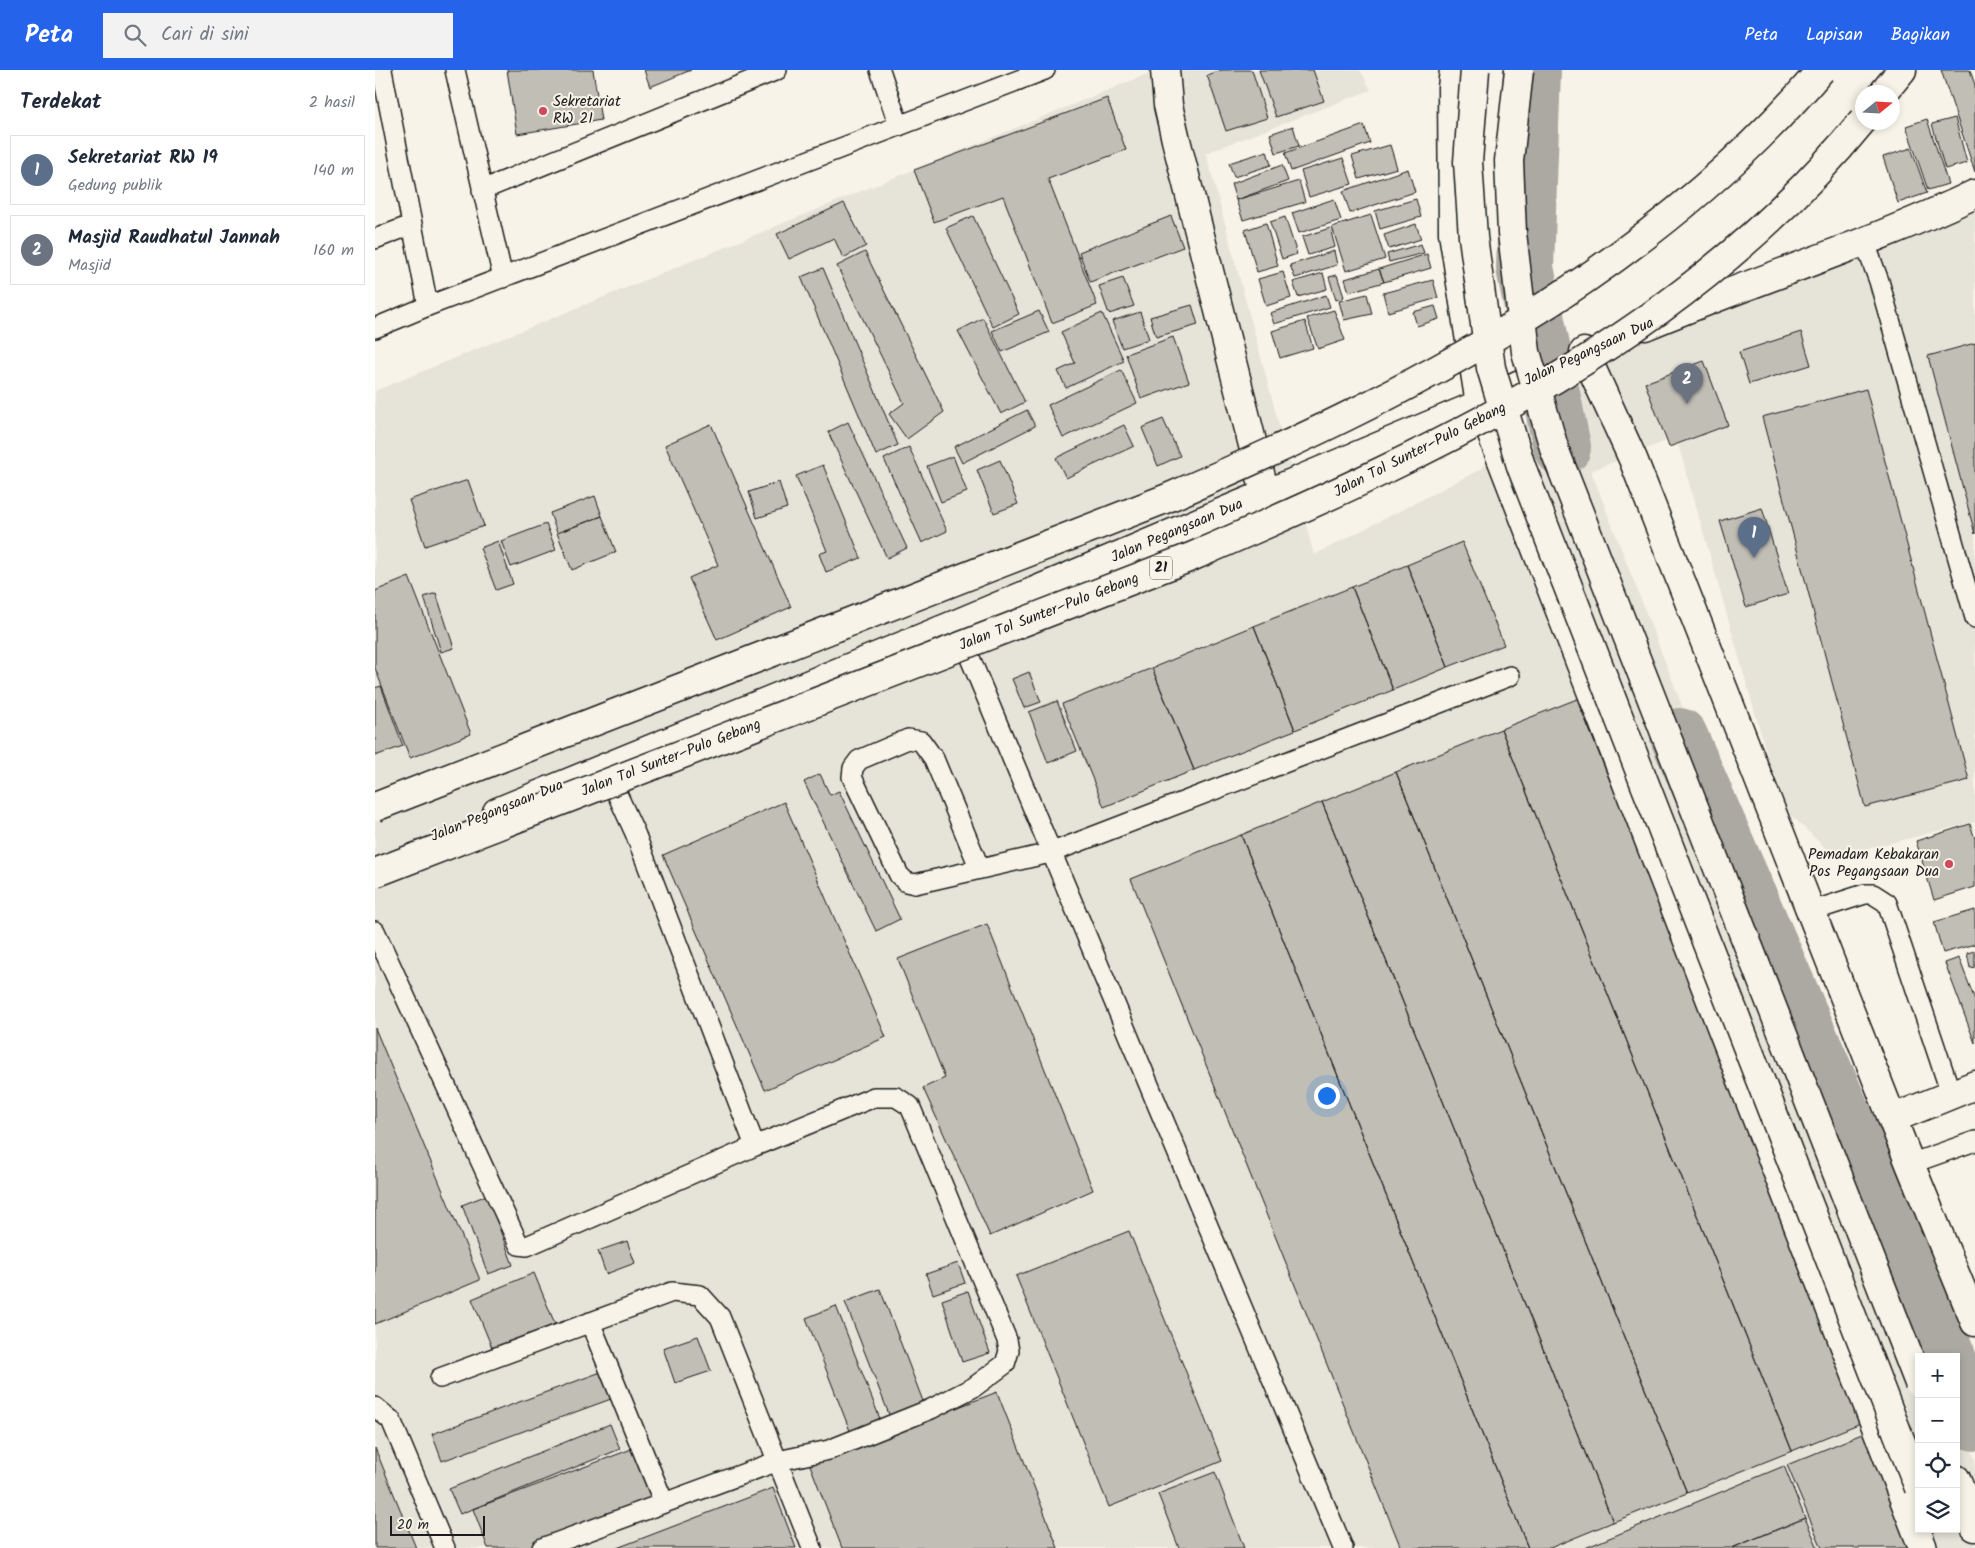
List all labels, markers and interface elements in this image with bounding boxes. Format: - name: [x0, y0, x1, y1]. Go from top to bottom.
- search box: [103, 13, 453, 58]
- text: Peta: [25, 16, 73, 55]
- text: Cari di sini: [161, 20, 249, 50]
- icon: search: [121, 21, 149, 49]
- text: Peta: [1745, 21, 1778, 50]
- text: Lapisan: [1806, 21, 1863, 50]
- text: Bagikan: [1891, 21, 1950, 50]
- north arrow: [1855, 85, 1900, 130]
- text: Terdekat: [20, 86, 101, 119]
- text: 2 hasil: [309, 90, 355, 115]
- place label: Sekretariat RW 21: [553, 90, 621, 131]
- marker: Sekretariat RW 21: [537, 105, 549, 117]
- text: Sekretariat RW 19: [68, 143, 218, 173]
- text: 1: [35, 158, 39, 183]
- text: 140 m: [313, 158, 354, 183]
- text: Gedung publik: [68, 173, 162, 198]
- text: Masjid Raudhatul Jannah: [68, 223, 280, 253]
- text: 2: [32, 238, 42, 263]
- text: 160 m: [313, 238, 354, 263]
- text: Masjid: [68, 253, 111, 278]
- street label: Jalan Pegangsaan Dua: [1520, 311, 1658, 393]
- pin: 2: [1671, 363, 1703, 404]
- street label: Jalan Tol Sunter–Pulo Gebang: [1329, 396, 1511, 504]
- street label: Jalan Pegangsaan Dua: [1107, 492, 1247, 570]
- pin: 1: [1738, 517, 1770, 558]
- road number: 21: [1150, 556, 1172, 579]
- street label: Jalan Tol Sunter–Pulo Gebang: [956, 567, 1142, 657]
- street label: Jalan Tol Sunter–Pulo Gebang: [578, 713, 764, 803]
- street label: Jalan Pegangsaan Dua: [427, 773, 567, 849]
- place label: Pemadam Kebakaran Pos Pegangsaan Dua: [1808, 843, 1939, 884]
- marker: Pemadam Kebakaran Pos Pegangsaan Dua: [1943, 858, 1955, 870]
- your location: [1314, 1083, 1340, 1109]
- map controls: [1915, 1353, 1960, 1533]
- button: +: [1915, 1353, 1960, 1398]
- button: −: [1915, 1398, 1960, 1443]
- button: locate: [1915, 1443, 1960, 1488]
- button: layers: [1915, 1488, 1960, 1533]
- scale bar: [390, 1513, 485, 1536]
- text: 20 m: [397, 1514, 429, 1536]

